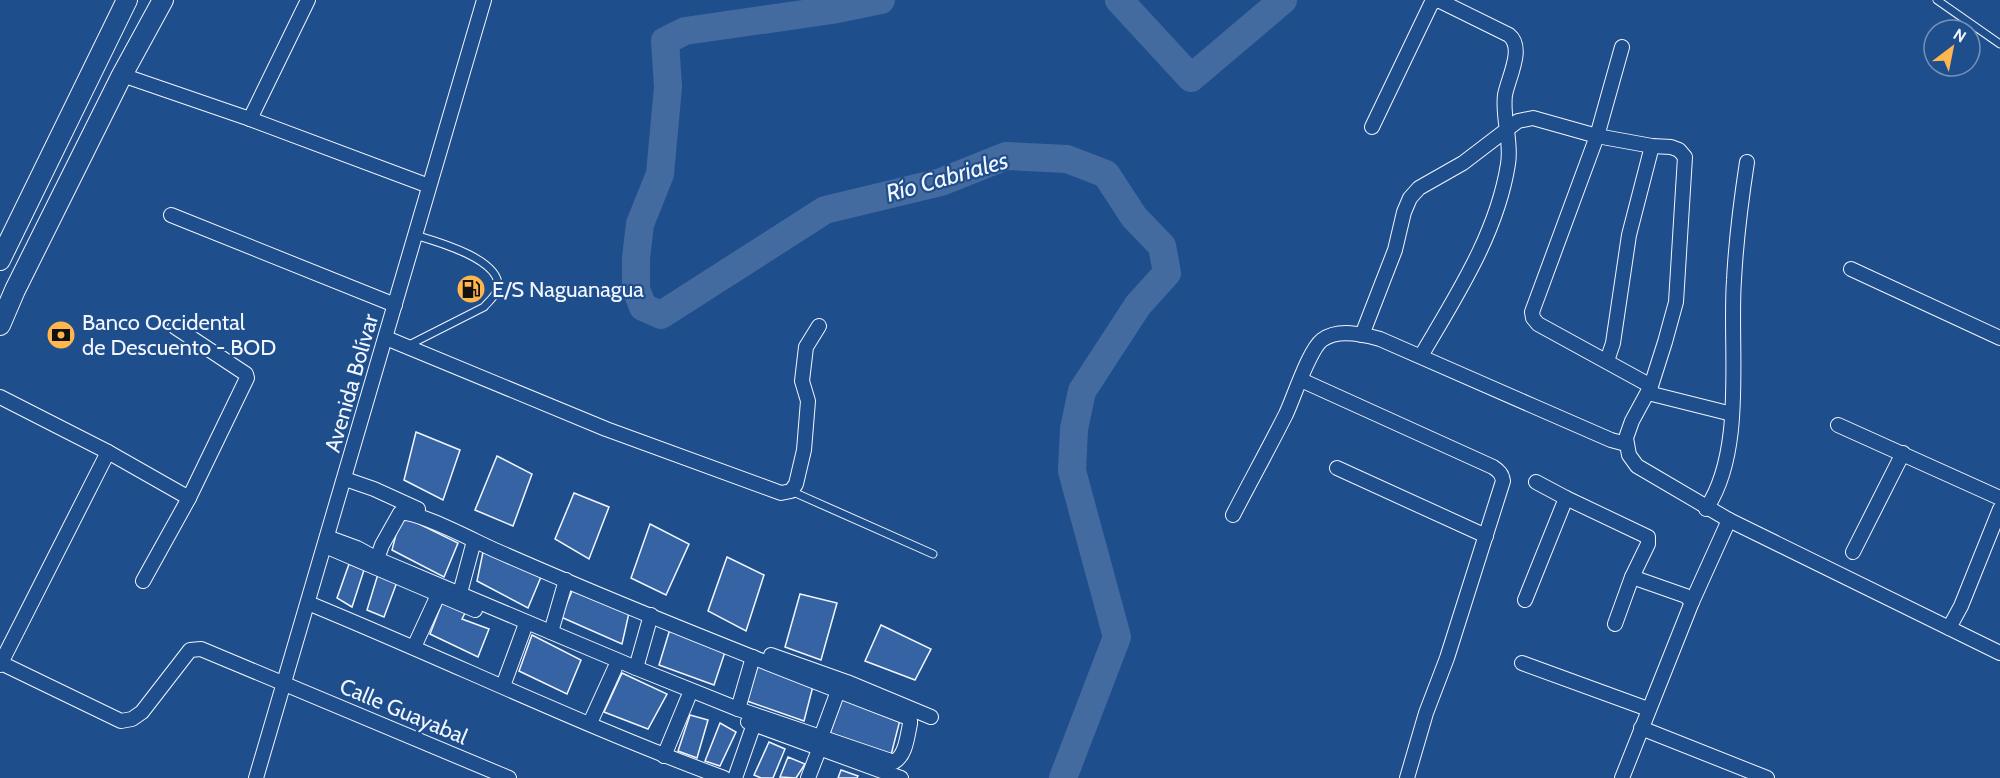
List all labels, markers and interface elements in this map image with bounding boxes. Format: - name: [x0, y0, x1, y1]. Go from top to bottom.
- north arrow: [1922, 18, 1982, 78]
- text: N: [1950, 25, 1970, 47]
- water label: Río Cabriales: [882, 145, 1011, 208]
- fuel station icon: E/S Naguanagua: [455, 273, 487, 305]
- place label: E/S Naguanagua: [492, 276, 644, 303]
- place label: Banco Occidental de Descuento - BOD: [82, 309, 276, 361]
- street label: Avenida Bolívar: [319, 311, 384, 455]
- bank icon: Banco Occidental de Descuento - BOD: [45, 319, 77, 351]
- street label: Calle Guayabal: [336, 672, 473, 751]

